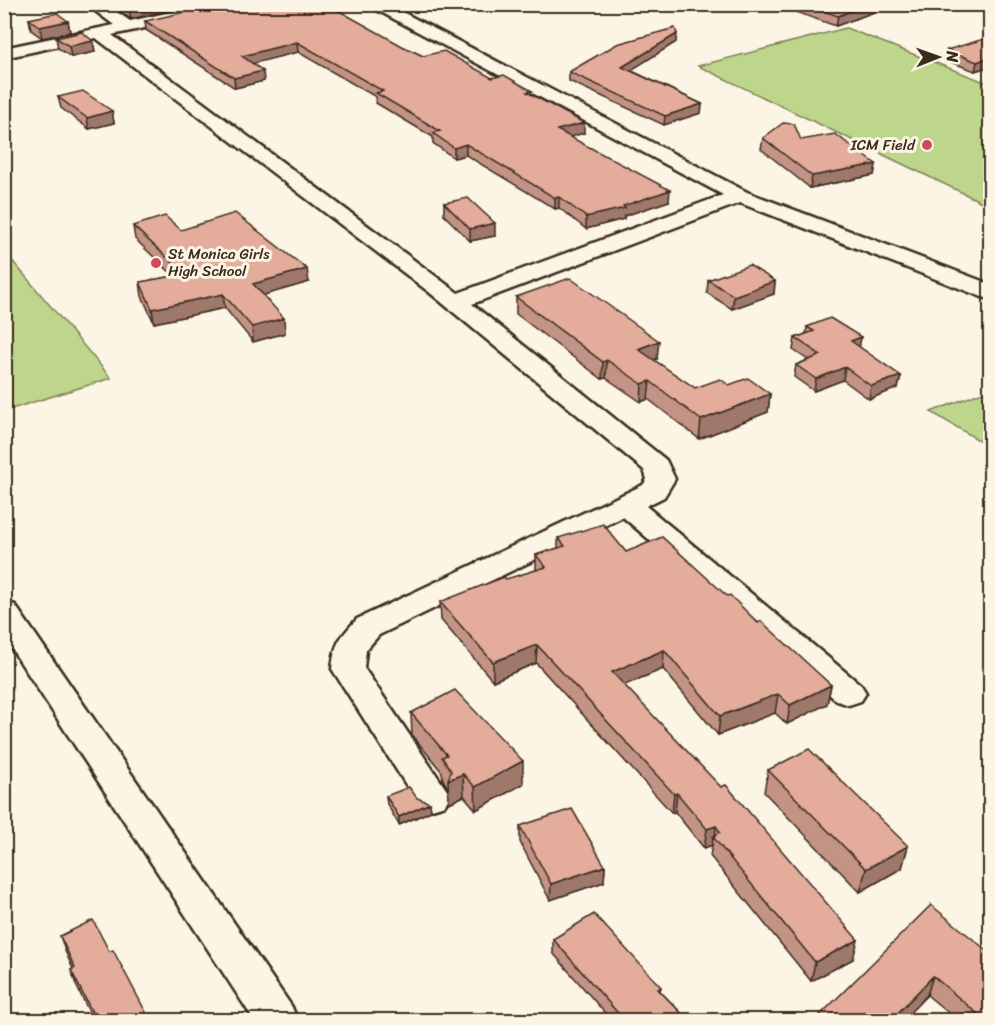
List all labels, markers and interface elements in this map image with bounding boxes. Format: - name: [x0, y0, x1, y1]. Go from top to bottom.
- north arrow: [908, 27, 968, 87]
- text: N: [938, 50, 967, 63]
- place label: ICM Field: [850, 132, 916, 158]
- marker: ICM Field: [920, 138, 934, 152]
- place label: St Monica Girls High School: [168, 241, 270, 284]
- marker: St Monica Girls High School: [149, 256, 163, 270]

